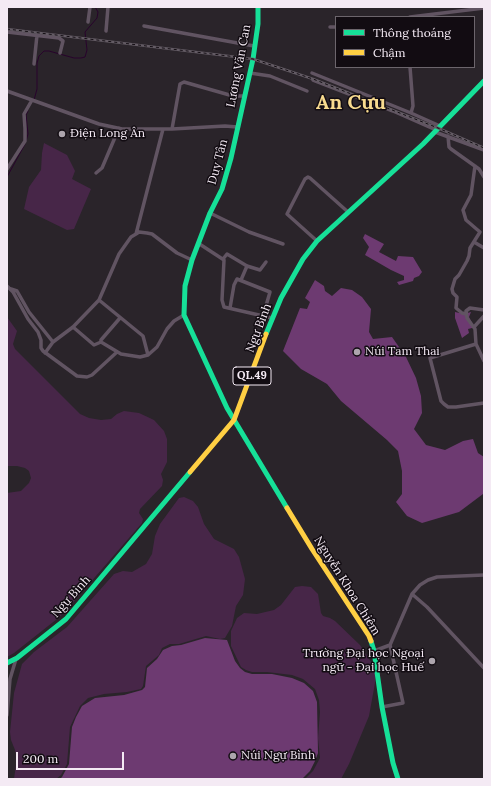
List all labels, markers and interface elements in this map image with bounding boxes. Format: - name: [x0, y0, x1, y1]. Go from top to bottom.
- legend: [335, 16, 475, 68]
- street label: Lương Văn Can: [224, 23, 254, 109]
- text: Thông thoáng: [373, 25, 451, 40]
- text: Chậm: [373, 45, 406, 60]
- district label: An Cựu: [316, 91, 386, 115]
- place label: Điện Long Ân: [70, 127, 145, 141]
- marker: Điện Long Ân: [57, 129, 67, 139]
- street label: Duy Tân: [205, 138, 231, 186]
- street label: Ngự Bình: [243, 301, 275, 355]
- place label: Núi Tam Thai: [365, 345, 440, 359]
- marker: Núi Tam Thai: [352, 347, 362, 357]
- road number: QL.49: [233, 367, 271, 385]
- street label: Nguyễn Khoa Chiêm: [311, 534, 383, 638]
- street label: Ngự Bình: [49, 573, 93, 621]
- place label: Trường Đại học Ngoại ngữ - Đại học Huế: [302, 647, 424, 675]
- marker: Trường Đại học Ngoại ngữ - Đại học Huế: [427, 656, 437, 666]
- scale bar: [18, 744, 126, 770]
- place label: Núi Ngự Bình: [241, 749, 315, 763]
- text: 200 m: [23, 751, 58, 766]
- marker: Núi Ngự Bình: [228, 751, 238, 761]

